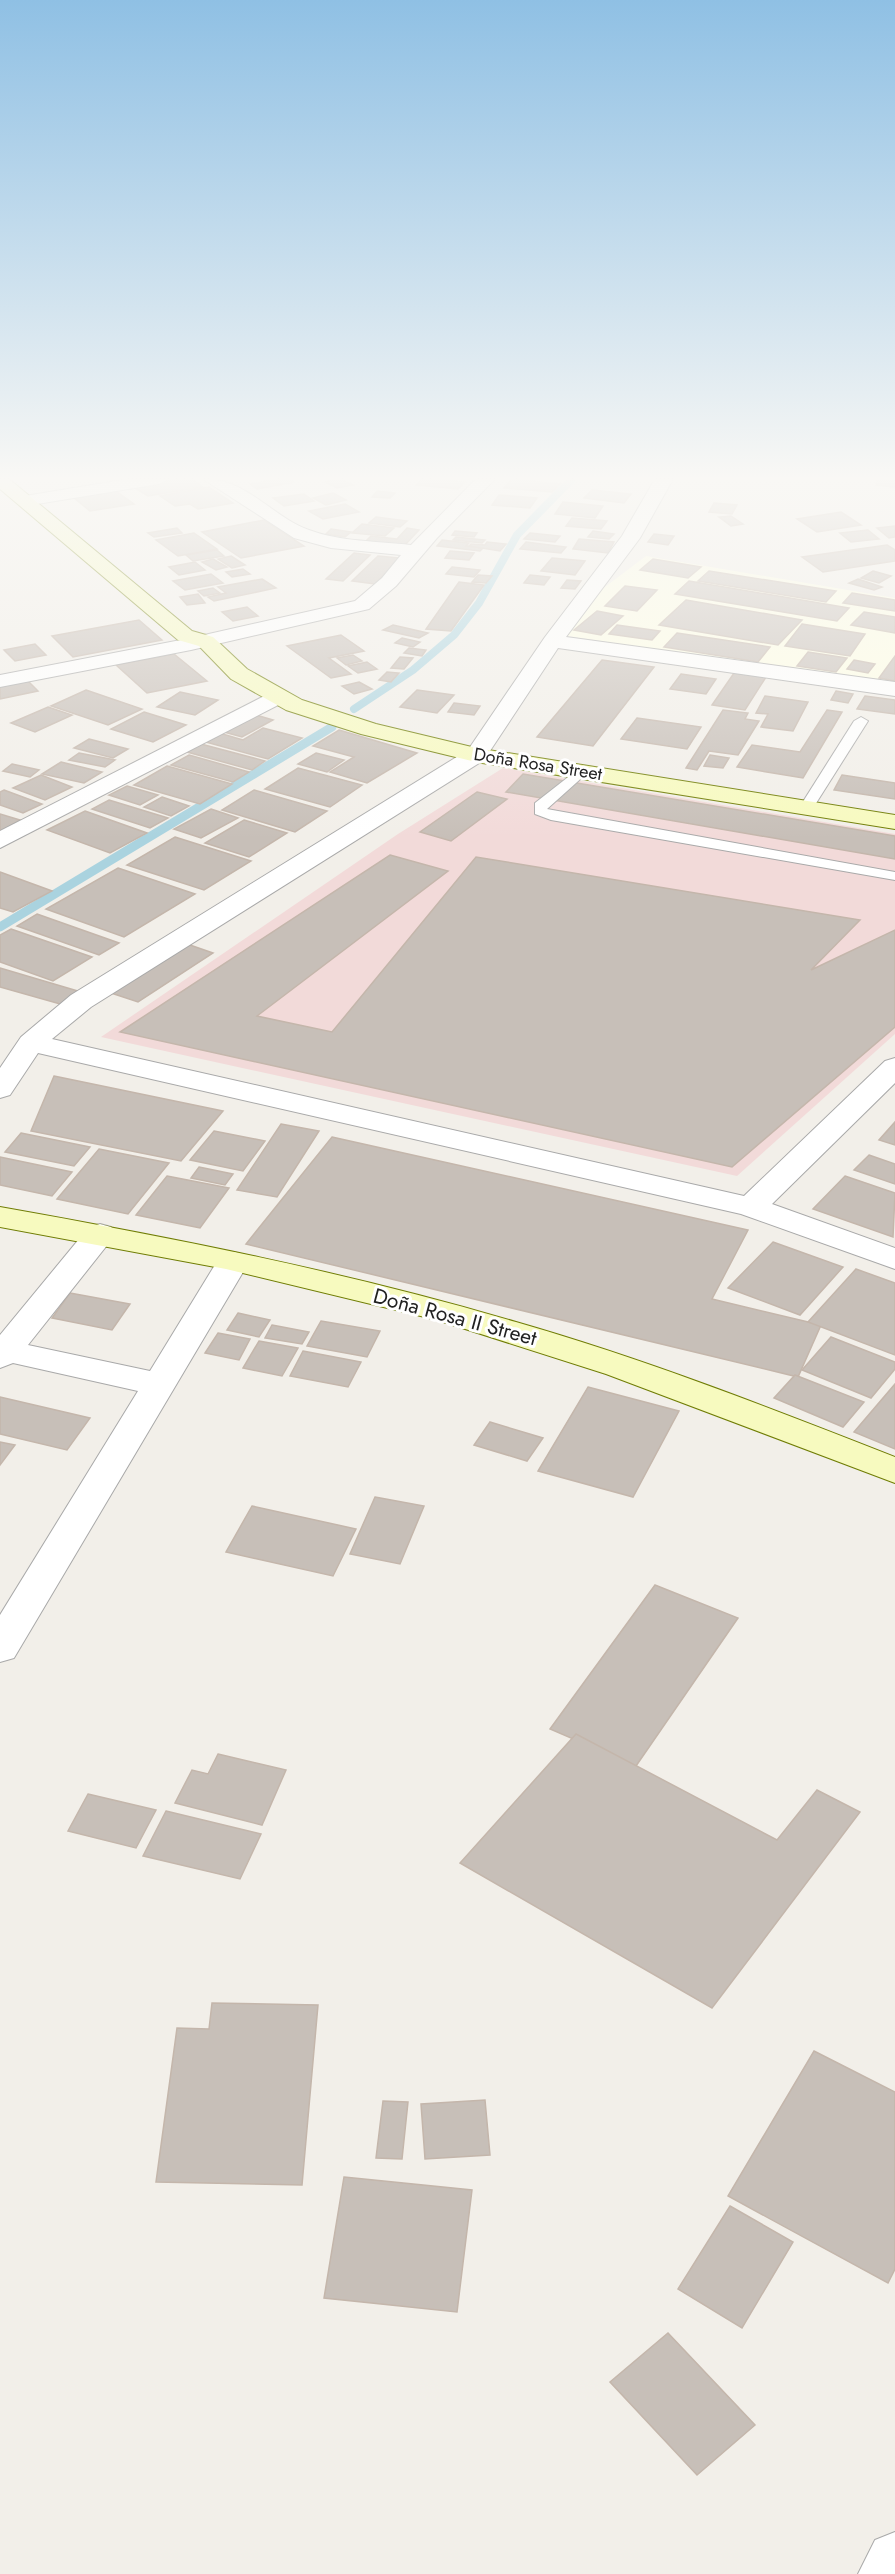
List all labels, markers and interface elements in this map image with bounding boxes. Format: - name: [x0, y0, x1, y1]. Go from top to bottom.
- street label: Doña Rosa Street: [472, 741, 605, 787]
- street label: Doña Rosa II Street: [370, 1281, 540, 1353]

